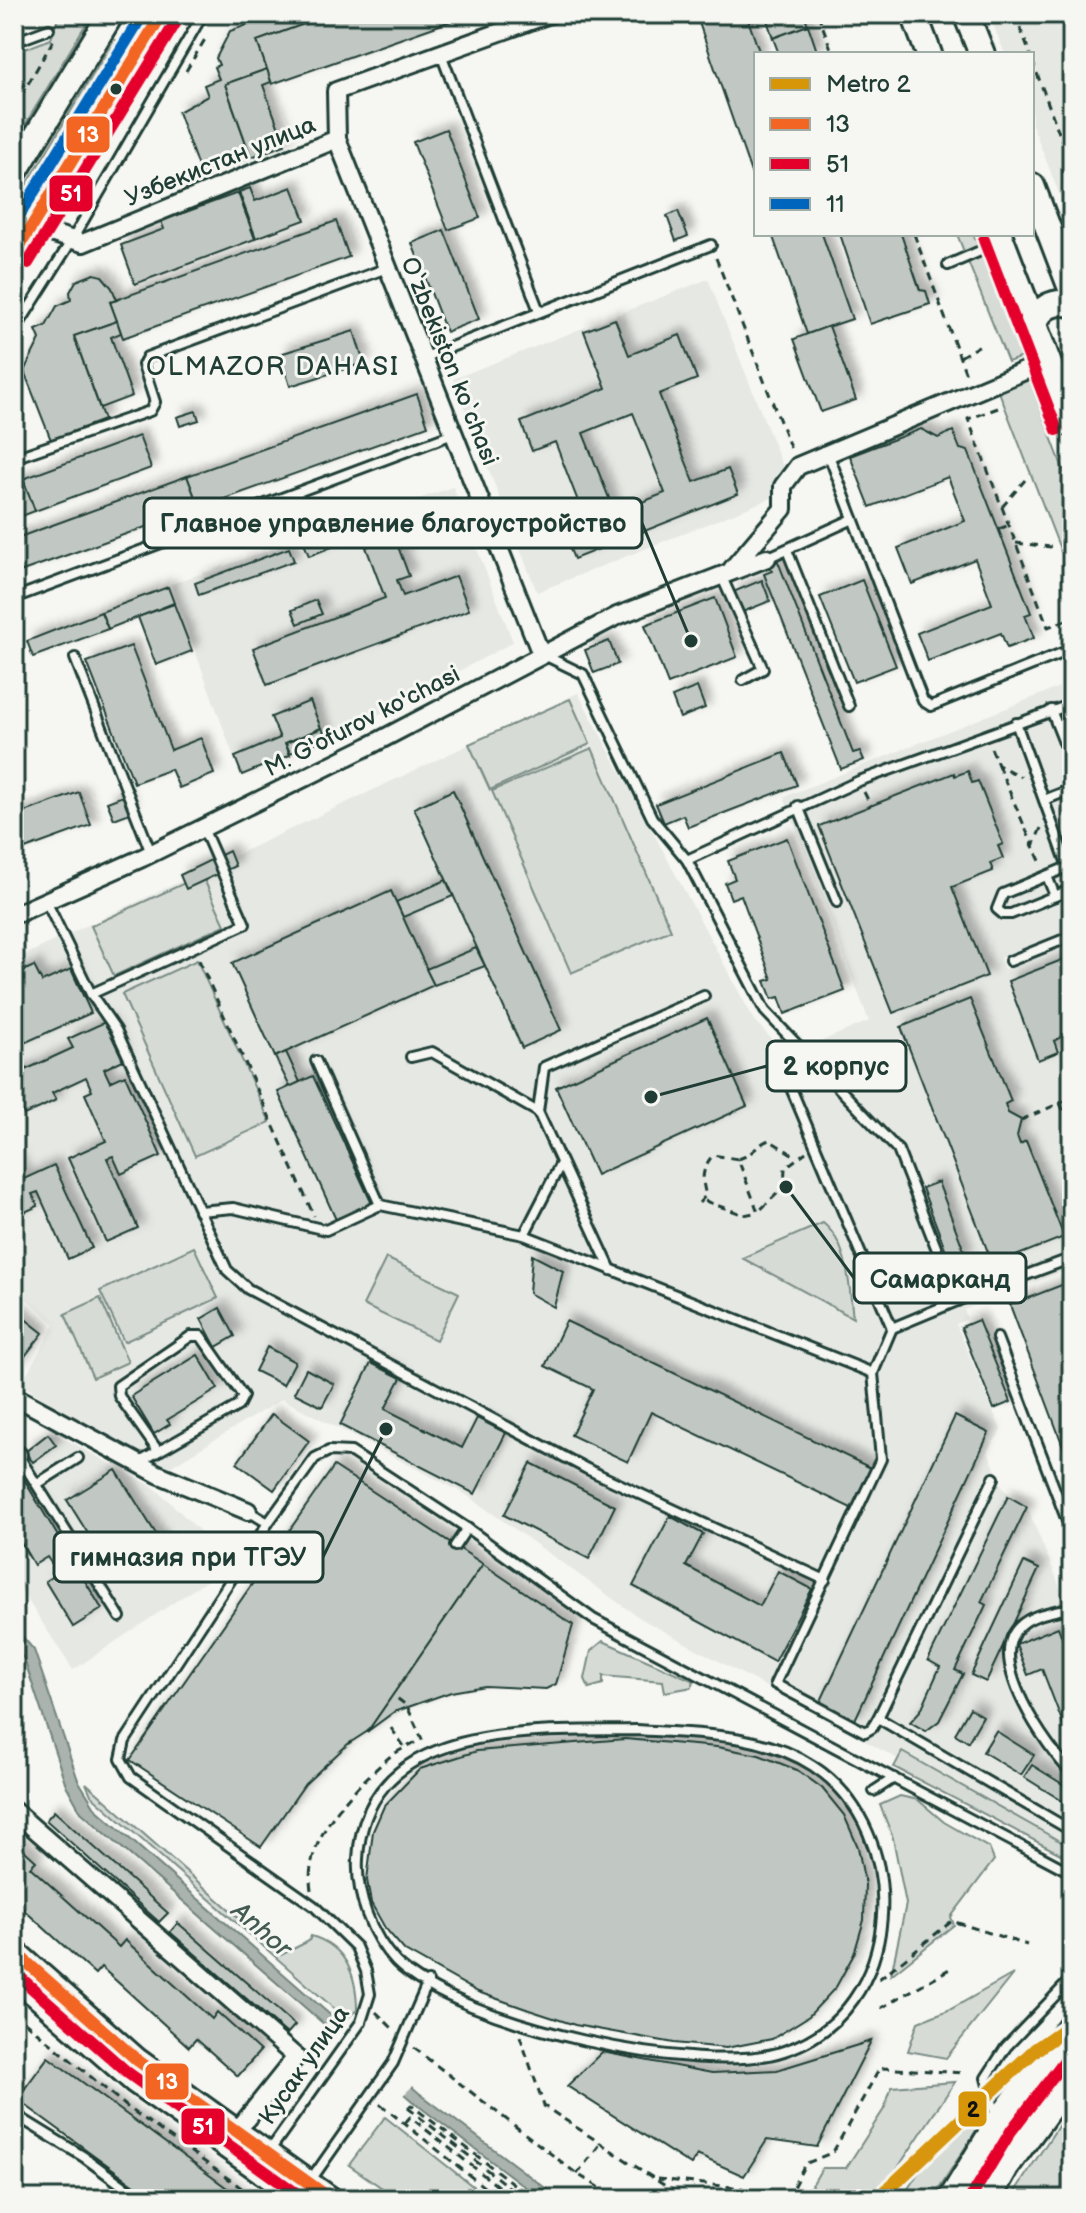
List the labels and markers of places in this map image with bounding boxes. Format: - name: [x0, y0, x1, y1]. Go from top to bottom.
- unlabelled marker: [108, 81, 124, 97]
- callout: Главное управление благоустройство: [144, 498, 642, 548]
- callout: 2 корпус: [767, 1041, 906, 1091]
- callout: Самарканд: [854, 1253, 1026, 1303]
- callout: гимназия при ТГЭУ: [54, 1532, 323, 1582]

